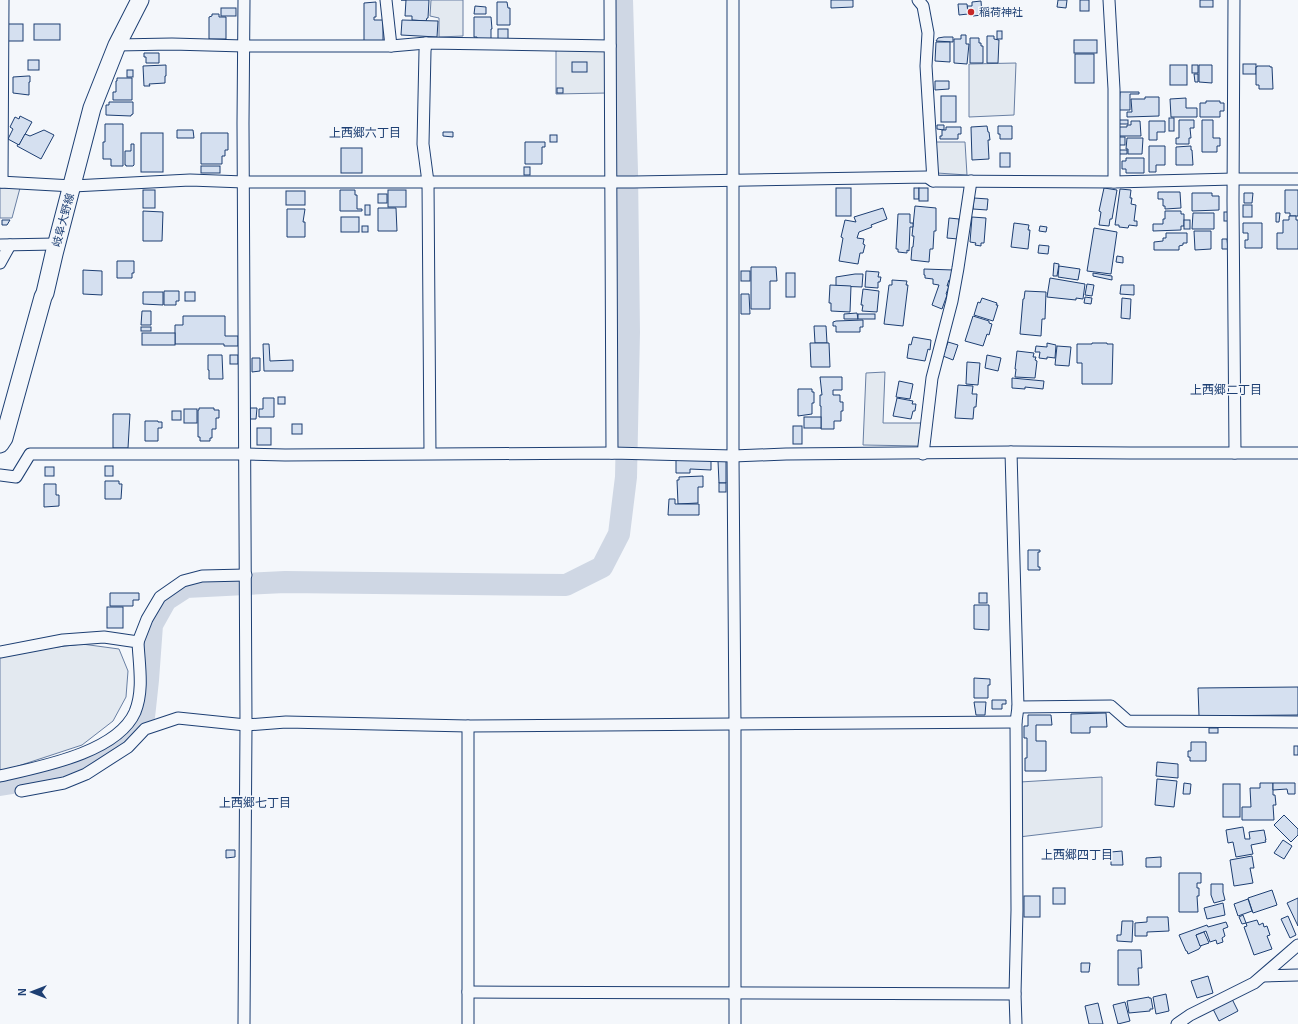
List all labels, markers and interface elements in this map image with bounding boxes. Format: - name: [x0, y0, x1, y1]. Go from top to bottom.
- place label: 稲荷神社: [979, 3, 1023, 19]
- marker: 稲荷神社: [966, 7, 976, 17]
- district label: 上西郷六丁目: [329, 123, 401, 140]
- street label: 岐阜大野線: [47, 191, 77, 248]
- district label: 上西郷二丁目: [1190, 380, 1262, 397]
- district label: 上西郷七丁目: [219, 793, 291, 810]
- district label: 上西郷四丁目: [1041, 845, 1113, 862]
- north arrow: [12, 972, 52, 1012]
- text: N: [13, 988, 29, 996]

